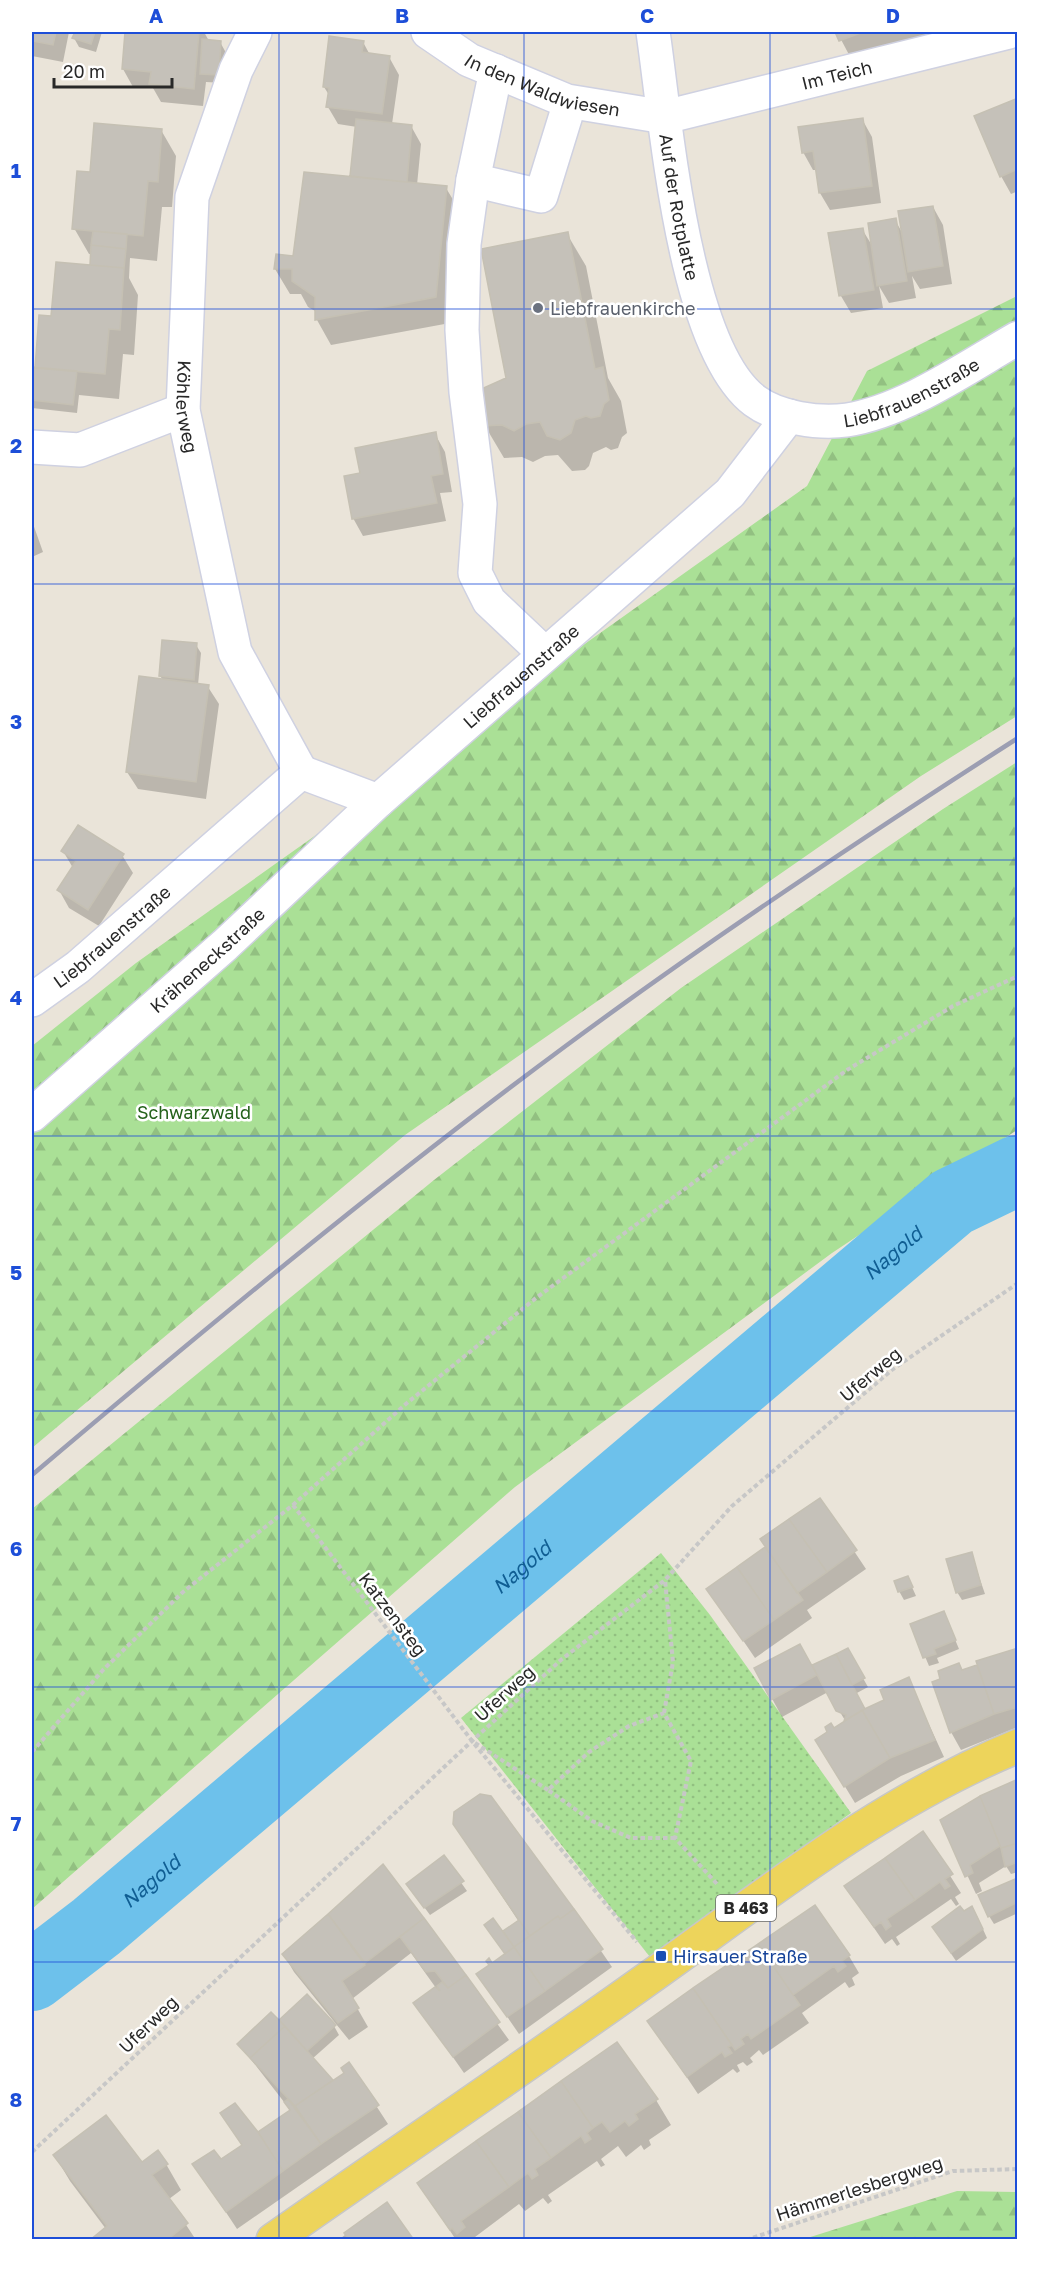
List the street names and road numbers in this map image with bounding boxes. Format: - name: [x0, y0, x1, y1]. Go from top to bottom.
- street label: In den Waldwiesen: [460, 49, 622, 120]
- street label: Im Teich: [799, 55, 874, 94]
- street label: Auf der Rotplatte: [655, 132, 704, 283]
- street label: Liebfrauenstraße: [841, 353, 983, 431]
- street label: Köhlerweg: [172, 360, 203, 455]
- street label: Liebfrauenstraße: [458, 619, 583, 733]
- street label: Liebfrauenstraße: [49, 880, 175, 992]
- street label: Kräheneckstraße: [145, 902, 269, 1017]
- street label: Uferweg: [835, 1342, 905, 1406]
- street label: Katzensteg: [355, 1568, 431, 1660]
- street label: Uferweg: [469, 1660, 539, 1726]
- road number: B 463: [716, 1895, 776, 1921]
- street label: Uferweg: [114, 1991, 182, 2057]
- street label: Hämmerlesbergweg: [773, 2151, 945, 2225]

